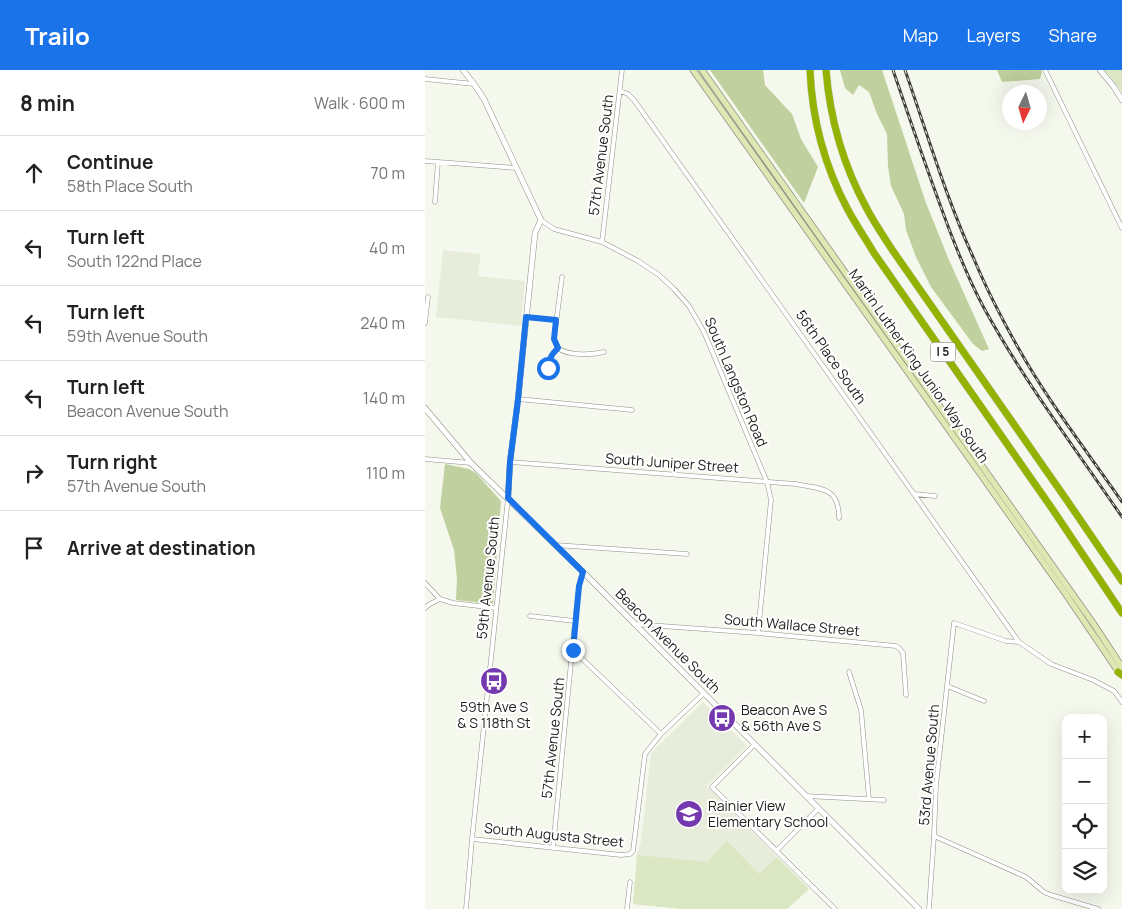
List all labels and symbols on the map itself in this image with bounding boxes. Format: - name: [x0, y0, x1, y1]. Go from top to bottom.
- north arrow: [1002, 85, 1047, 130]
- street label: 57th Avenue South: [584, 93, 617, 217]
- street label: Martin Luther King Junior Way South: [845, 265, 994, 466]
- street label: 56th Place South: [792, 306, 871, 407]
- street label: South Langston Road: [701, 314, 772, 449]
- road number: I 5: [931, 342, 955, 362]
- route start: [537, 357, 560, 380]
- street label: South Juniper Street: [605, 448, 740, 477]
- street label: 59th Avenue South: [472, 516, 503, 640]
- street label: Beacon Avenue South: [612, 584, 725, 697]
- street label: South Wallace Street: [723, 609, 861, 640]
- route end: [562, 639, 585, 662]
- bus stop icon: 59th Ave S & S 118th St: [479, 666, 509, 696]
- street label: 57th Avenue South: [537, 676, 568, 799]
- place label: 59th Ave S & S 118th St: [457, 697, 531, 732]
- place label: Beacon Ave S & 56th Ave S: [741, 700, 827, 735]
- bus stop icon: Beacon Ave S & 56th Ave S: [707, 703, 737, 733]
- street label: 53rd Avenue South: [914, 704, 943, 826]
- place label: Rainier View Elementary School: [708, 796, 828, 831]
- school or university icon: Rainier View Elementary School: [674, 799, 704, 829]
- street label: South Augusta Street: [483, 818, 625, 851]

